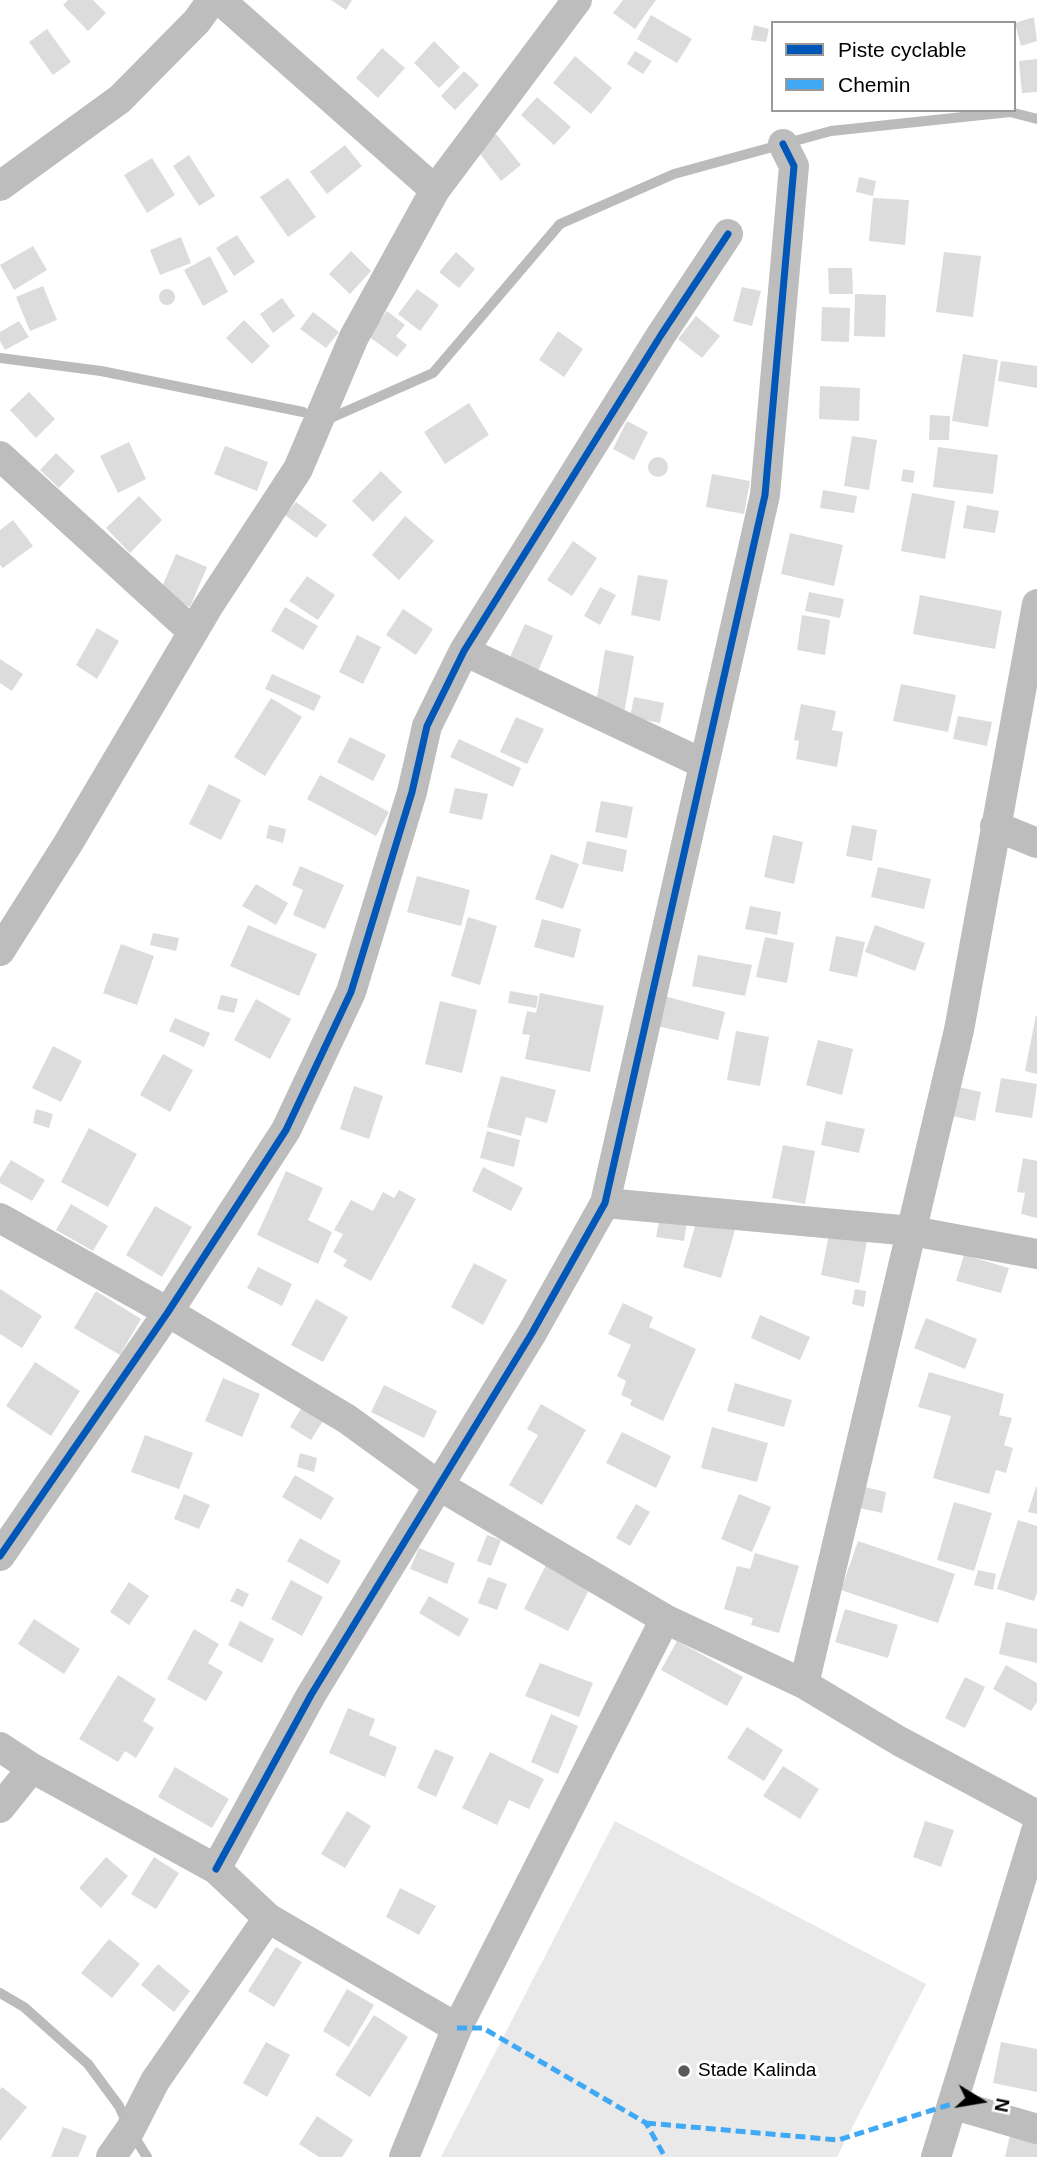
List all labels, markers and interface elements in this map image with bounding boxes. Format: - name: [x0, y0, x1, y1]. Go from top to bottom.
- legend: [771, 21, 1016, 112]
- text: Piste cyclable: [838, 38, 966, 61]
- text: Chemin: [838, 73, 910, 96]
- place label: Stade Kalinda: [698, 2060, 816, 2082]
- marker: Stade Kalinda: [676, 2063, 692, 2079]
- north arrow: [946, 2066, 1016, 2136]
- text: N: [990, 2096, 1014, 2114]

